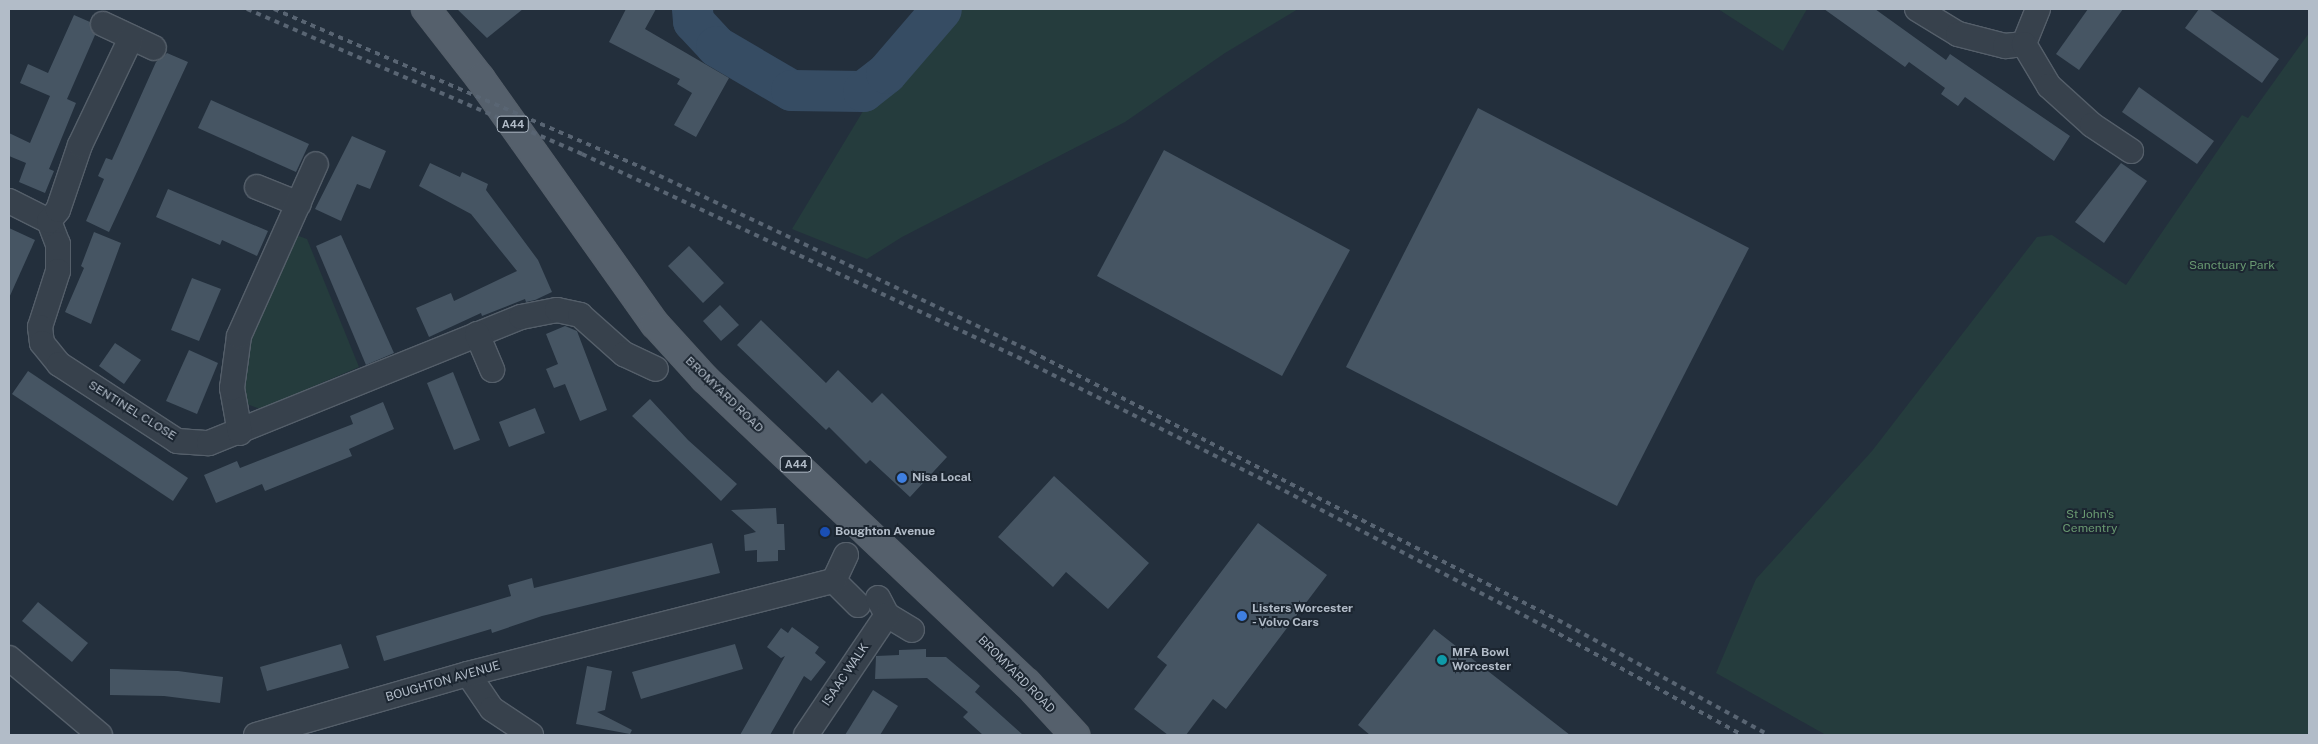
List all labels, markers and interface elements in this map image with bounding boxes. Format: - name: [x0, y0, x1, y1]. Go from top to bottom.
- road number: A44: [497, 116, 529, 132]
- park label: Sanctuary Park: [2189, 259, 2275, 273]
- street label: BROMYARD ROAD: [682, 354, 766, 436]
- street label: SENTINEL CLOSE: [85, 378, 179, 444]
- road number: A44: [780, 456, 812, 472]
- place label: Nisa Local: [912, 471, 971, 485]
- marker: Nisa Local: [896, 472, 908, 484]
- park label: St John's Cementry: [2063, 508, 2117, 536]
- place label: Boughton Avenue: [835, 525, 935, 539]
- marker: Boughton Avenue: [819, 526, 831, 538]
- place label: Listers Worcester - Volvo Cars: [1252, 602, 1353, 630]
- marker: Listers Worcester - Volvo Cars: [1236, 610, 1248, 622]
- street label: BROMYARD ROAD: [974, 633, 1058, 717]
- street label: ISAAC WALK: [820, 641, 872, 709]
- place label: MFA Bowl Worcester: [1452, 646, 1511, 674]
- marker: MFA Bowl Worcester: [1436, 654, 1448, 666]
- street label: BOUGHTON AVENUE: [384, 659, 502, 705]

